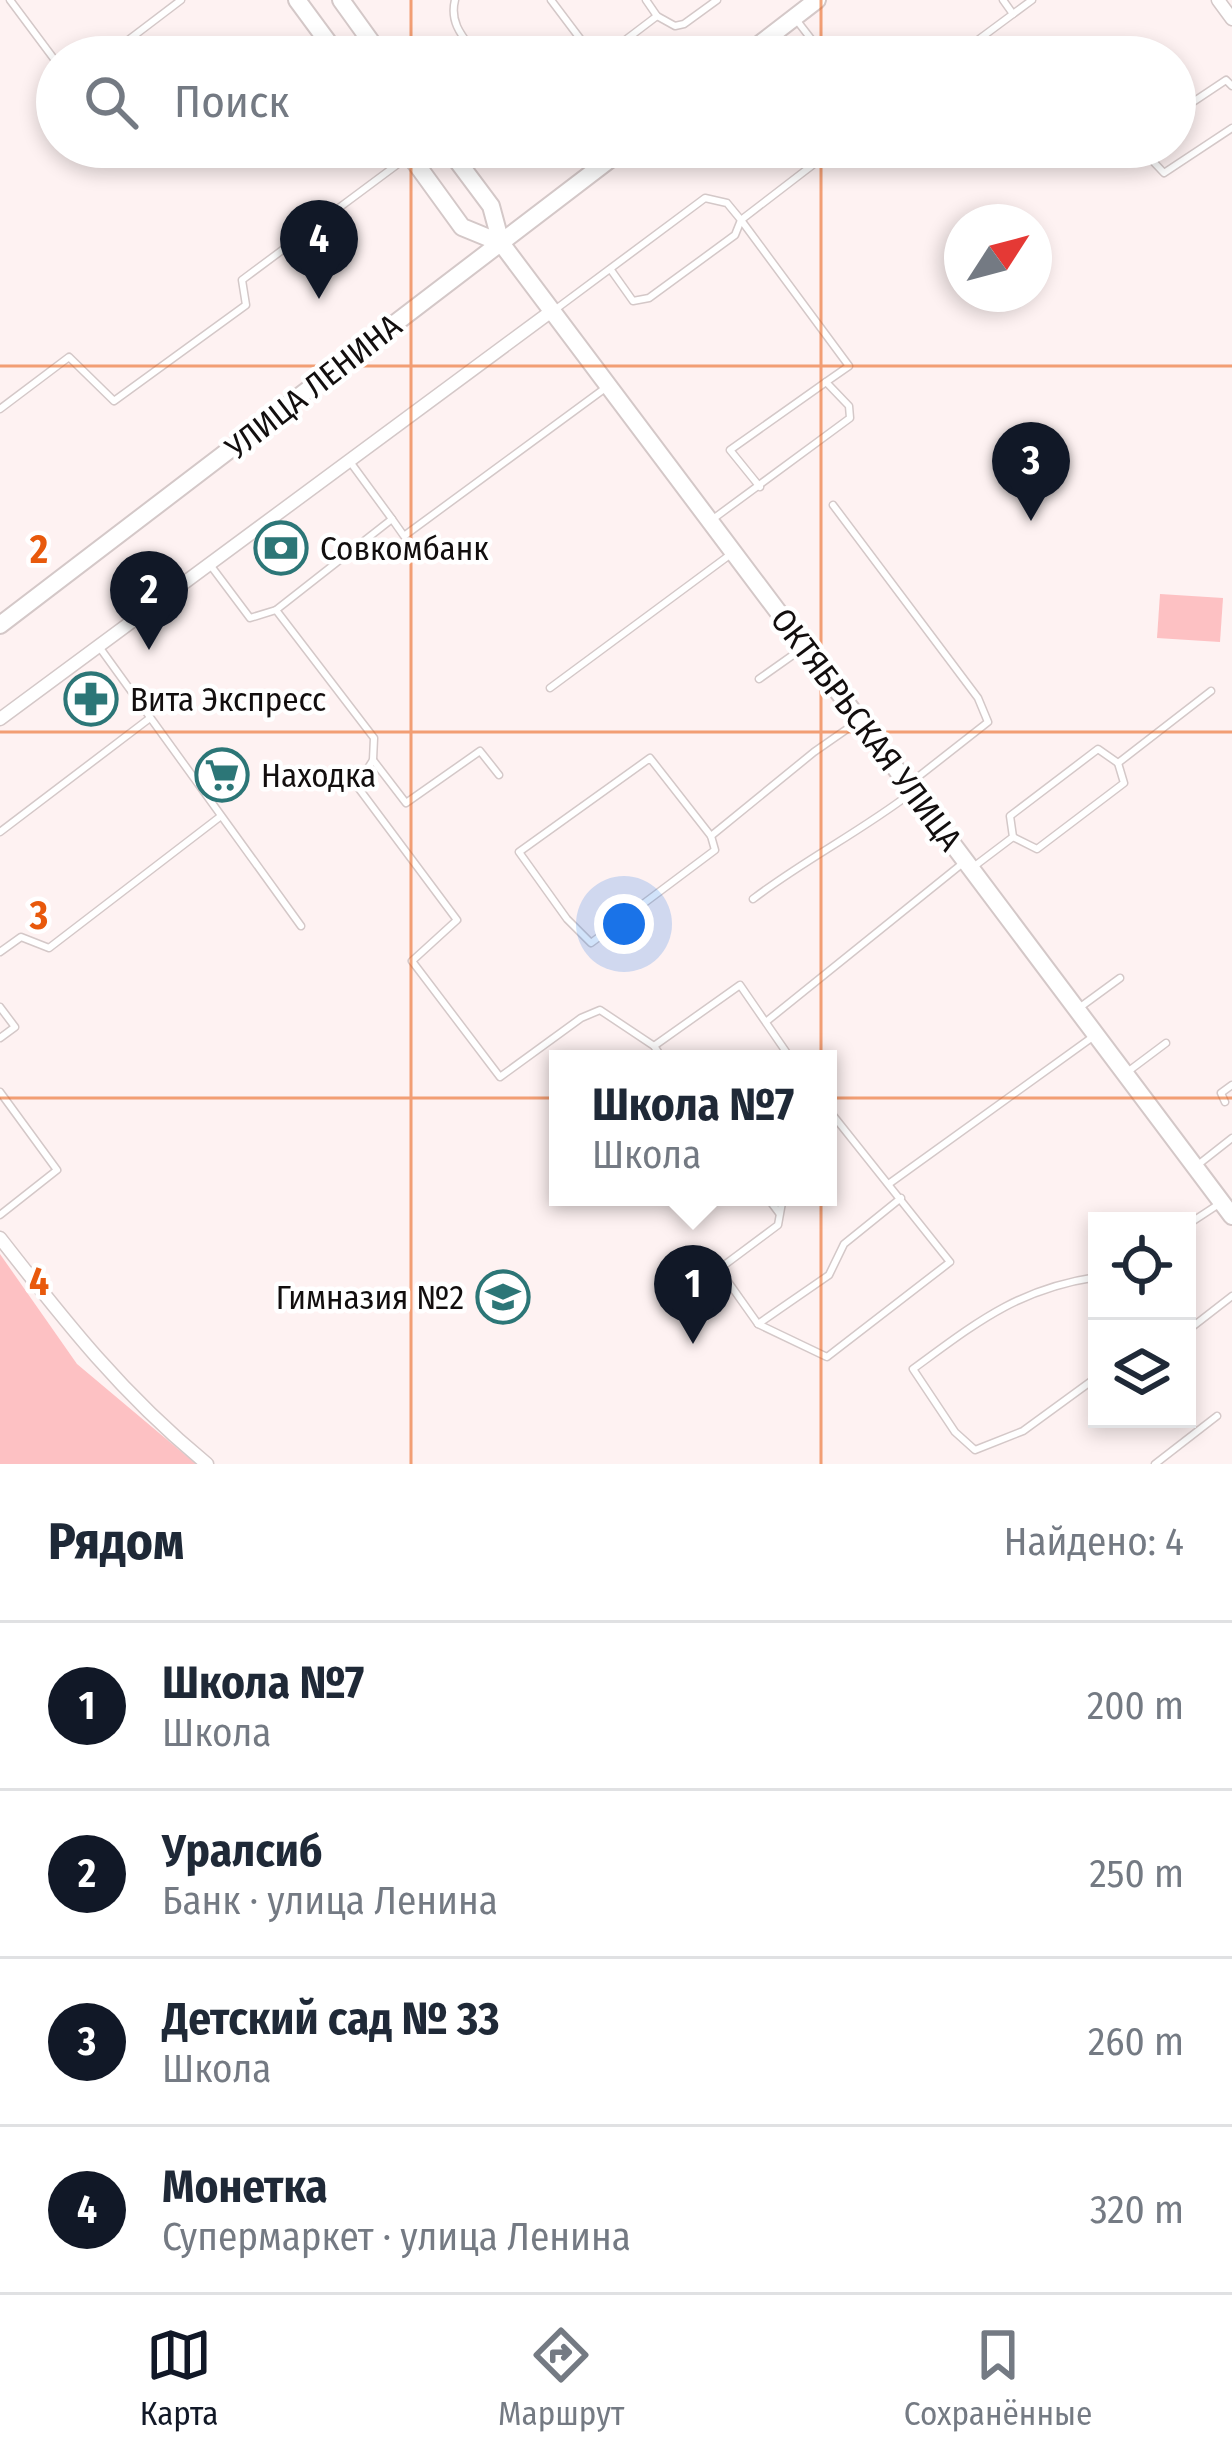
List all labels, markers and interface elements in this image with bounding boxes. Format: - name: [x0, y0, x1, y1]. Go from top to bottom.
- search box: [36, 36, 1196, 168]
- icon: search: [78, 69, 144, 135]
- text: Поиск: [174, 75, 289, 129]
- pin: 4: [280, 200, 358, 299]
- north arrow: [944, 204, 1052, 312]
- street label: УЛИЦА ЛЕНИНА: [217, 305, 410, 468]
- pin: 3: [992, 422, 1070, 521]
- bank icon: Совкомбанк: [253, 520, 309, 576]
- text: 2: [29, 527, 48, 573]
- place label: Совкомбанк: [320, 529, 489, 569]
- pin: 2: [110, 551, 188, 650]
- street label: ОКТЯБРЬСКАЯ УЛИЦА: [762, 601, 971, 859]
- pharmacy icon: Вита Экспресс: [63, 671, 119, 727]
- place label: Вита Экспресс: [130, 680, 326, 720]
- supermarket icon: Находка: [194, 747, 250, 803]
- place label: Находка: [261, 756, 376, 796]
- text: 3: [29, 893, 48, 939]
- your location: [594, 894, 654, 954]
- popup: [549, 1050, 837, 1206]
- text: Школа №7: [592, 1078, 794, 1132]
- text: Школа: [592, 1132, 701, 1178]
- map controls: [1088, 1212, 1196, 1428]
- button: locate: [1088, 1212, 1196, 1320]
- pin: 1: [654, 1245, 732, 1344]
- text: 4: [29, 1259, 49, 1305]
- school or university icon: Гимназия №2: [475, 1269, 531, 1325]
- place label: Гимназия №2: [276, 1278, 464, 1318]
- button: layers: [1088, 1320, 1196, 1428]
- text: Рядом: [48, 1511, 184, 1573]
- text: Найдено: 4: [1004, 1519, 1184, 1565]
- text: Школа №7: [162, 1656, 364, 1710]
- text: 1: [79, 1683, 95, 1729]
- text: 200 m: [1087, 1683, 1184, 1729]
- text: Школа: [162, 1710, 271, 1756]
- text: Уралсиб: [162, 1824, 322, 1878]
- text: 2: [78, 1851, 96, 1897]
- text: 250 m: [1089, 1851, 1184, 1897]
- text: Банк · улица Ленина: [162, 1878, 498, 1924]
- text: Детский сад № 33: [162, 1992, 500, 2046]
- text: 3: [78, 2019, 96, 2065]
- text: 260 m: [1088, 2019, 1184, 2065]
- text: Школа: [162, 2046, 271, 2092]
- text: Монетка: [162, 2160, 328, 2214]
- text: 4: [77, 2187, 97, 2233]
- text: 320 m: [1090, 2187, 1184, 2233]
- text: Супермаркет · улица Ленина: [162, 2214, 631, 2260]
- tab: Карта: [140, 2322, 219, 2434]
- tab: Маршрут: [498, 2322, 624, 2434]
- tab: Сохранённые: [904, 2322, 1092, 2434]

